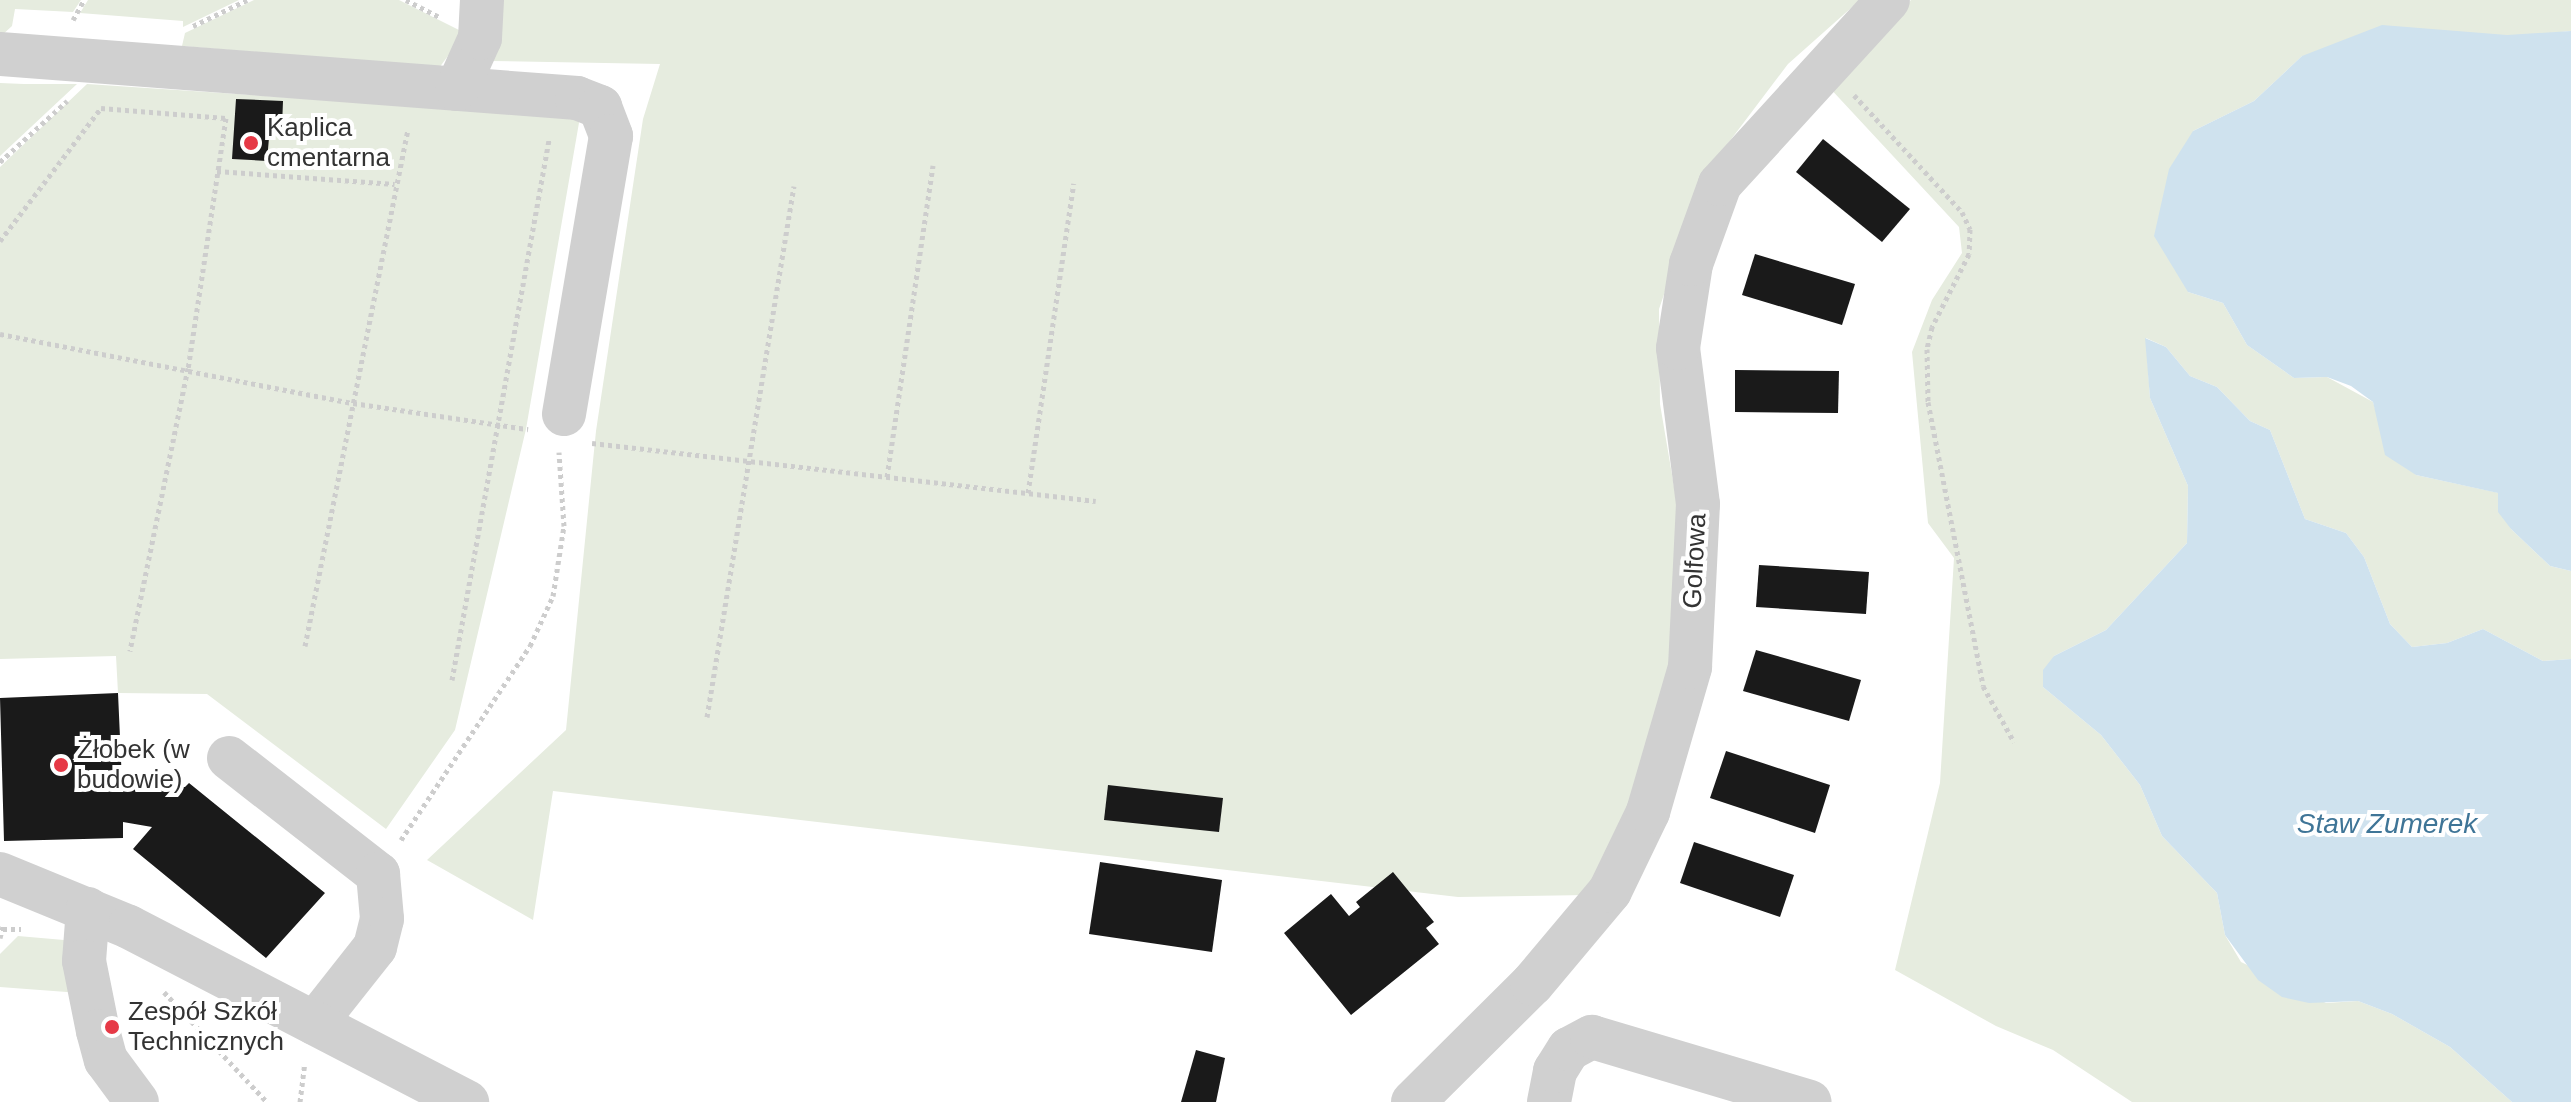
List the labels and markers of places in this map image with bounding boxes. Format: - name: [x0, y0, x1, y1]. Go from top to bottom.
- place label: Kaplica cmentarna: [267, 112, 390, 174]
- marker: Kaplica cmentarna: [242, 134, 260, 152]
- place label: Żłobek (w budowie): [77, 734, 190, 796]
- marker: Żłobek (w budowie): [52, 756, 70, 774]
- place label: Zespół Szkół Technicznych: [128, 996, 284, 1058]
- marker: Zespół Szkół Technicznych: [103, 1018, 121, 1036]

